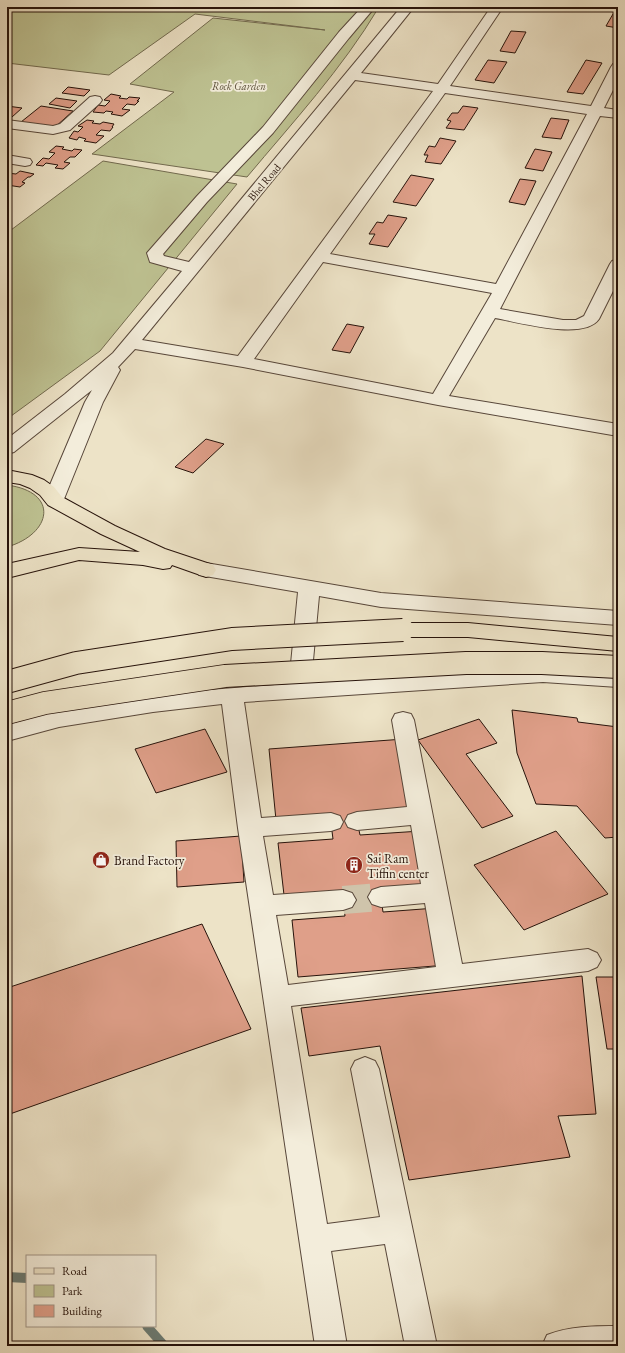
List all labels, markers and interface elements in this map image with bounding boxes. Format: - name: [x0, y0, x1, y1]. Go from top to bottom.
- park label: Rock Garden: [212, 79, 266, 93]
- street label: Bhel Road: [244, 160, 284, 203]
- shop icon: Brand Factory: [91, 850, 111, 870]
- place label: Sai Ram Tiffin center: [367, 850, 430, 882]
- place label: Brand Factory: [114, 852, 185, 869]
- building icon: Sai Ram Tiffin center: [344, 855, 364, 875]
- legend: [26, 1255, 156, 1327]
- text: Road: [62, 1263, 88, 1279]
- text: Park: [62, 1283, 83, 1299]
- text: Building: [62, 1303, 103, 1319]

